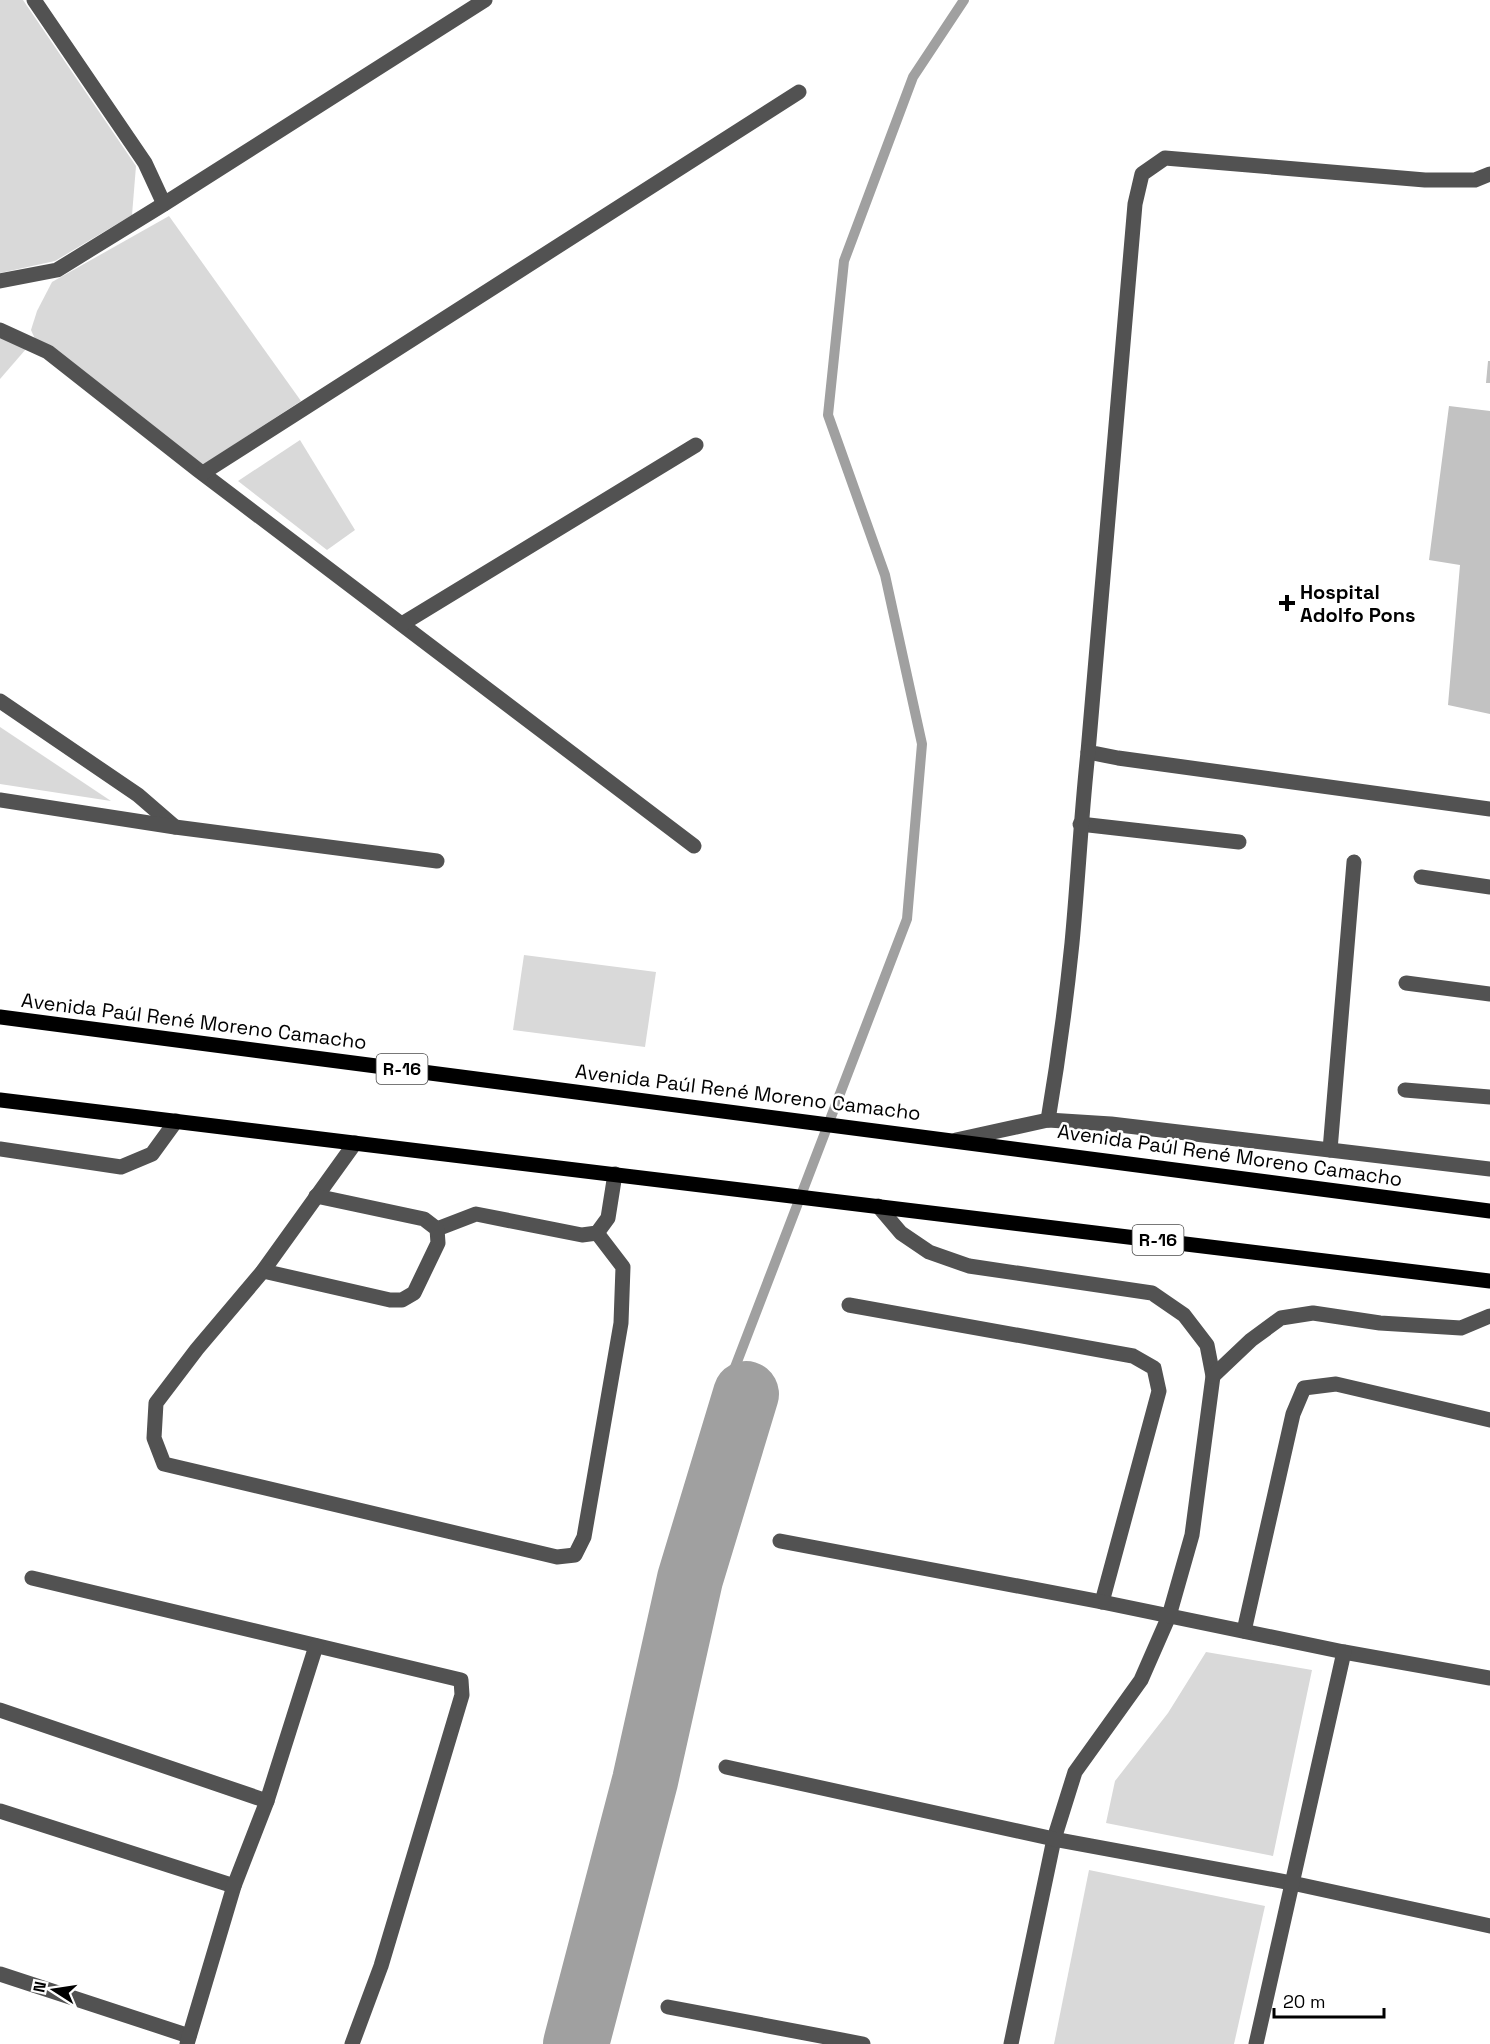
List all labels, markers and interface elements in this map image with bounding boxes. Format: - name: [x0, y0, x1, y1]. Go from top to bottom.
- place label: Hospital Adolfo Pons: [1300, 579, 1416, 628]
- marker: Hospital Adolfo Pons: [1278, 594, 1296, 612]
- street label: Avenida Paúl René Moreno Camacho: [20, 987, 368, 1055]
- road number: R-16: [376, 1054, 428, 1084]
- street label: Avenida Paúl René Moreno Camacho: [574, 1058, 922, 1126]
- street label: Avenida Paúl René Moreno Camacho: [1056, 1118, 1404, 1192]
- road number: R-16: [1132, 1225, 1184, 1255]
- north arrow: [24, 1960, 84, 2020]
- text: N: [28, 1980, 51, 1994]
- scale bar: [1274, 1981, 1384, 2019]
- text: 20 m: [1283, 1990, 1326, 2013]

